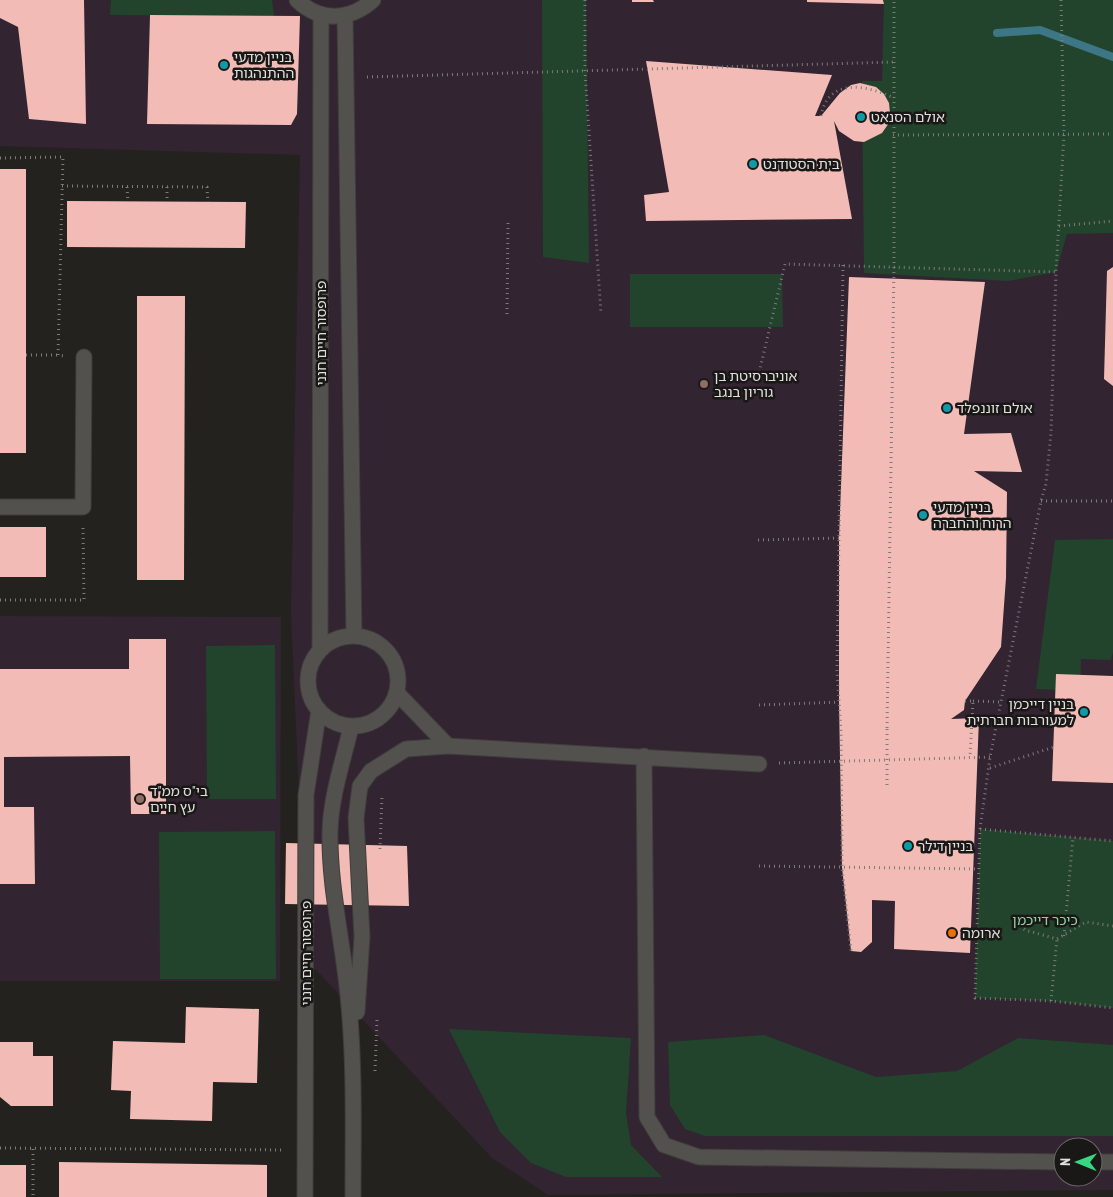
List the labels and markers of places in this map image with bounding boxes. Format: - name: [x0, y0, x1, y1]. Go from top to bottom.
- place label: בניין מדעי ההתנהגות: [234, 48, 294, 82]
- marker: בניין מדעי ההתנהגות: [218, 59, 230, 71]
- place label: אולם הסנאט: [871, 108, 945, 126]
- marker: אולם הסנאט: [855, 111, 867, 123]
- place label: בית הסטודנט: [763, 155, 840, 173]
- marker: בית הסטודנט: [747, 158, 759, 170]
- place label: אוניברסיטת בן גוריון בנגב: [714, 367, 797, 401]
- marker: אוניברסיטת בן גוריון בנגב: [698, 378, 710, 390]
- place label: אולם זוננפלד: [957, 399, 1033, 417]
- marker: אולם זוננפלד: [941, 402, 953, 414]
- place label: בניין מדעי הרוח והחברה: [933, 498, 1012, 532]
- marker: בניין מדעי הרוח והחברה: [917, 509, 929, 521]
- place label: בניין דייכמן למעורבות חברתית: [967, 695, 1074, 729]
- marker: בניין דייכמן למעורבות חברתית: [1078, 706, 1090, 718]
- place label: בי"ס ממ"ד עץ חיים: [150, 782, 208, 816]
- marker: בי"ס ממ"ד עץ חיים: [134, 793, 146, 805]
- place label: בניין דילר: [918, 837, 973, 855]
- marker: בניין דילר: [902, 840, 914, 852]
- place label: ארומה: [962, 924, 1001, 942]
- marker: ארומה: [946, 927, 958, 939]

